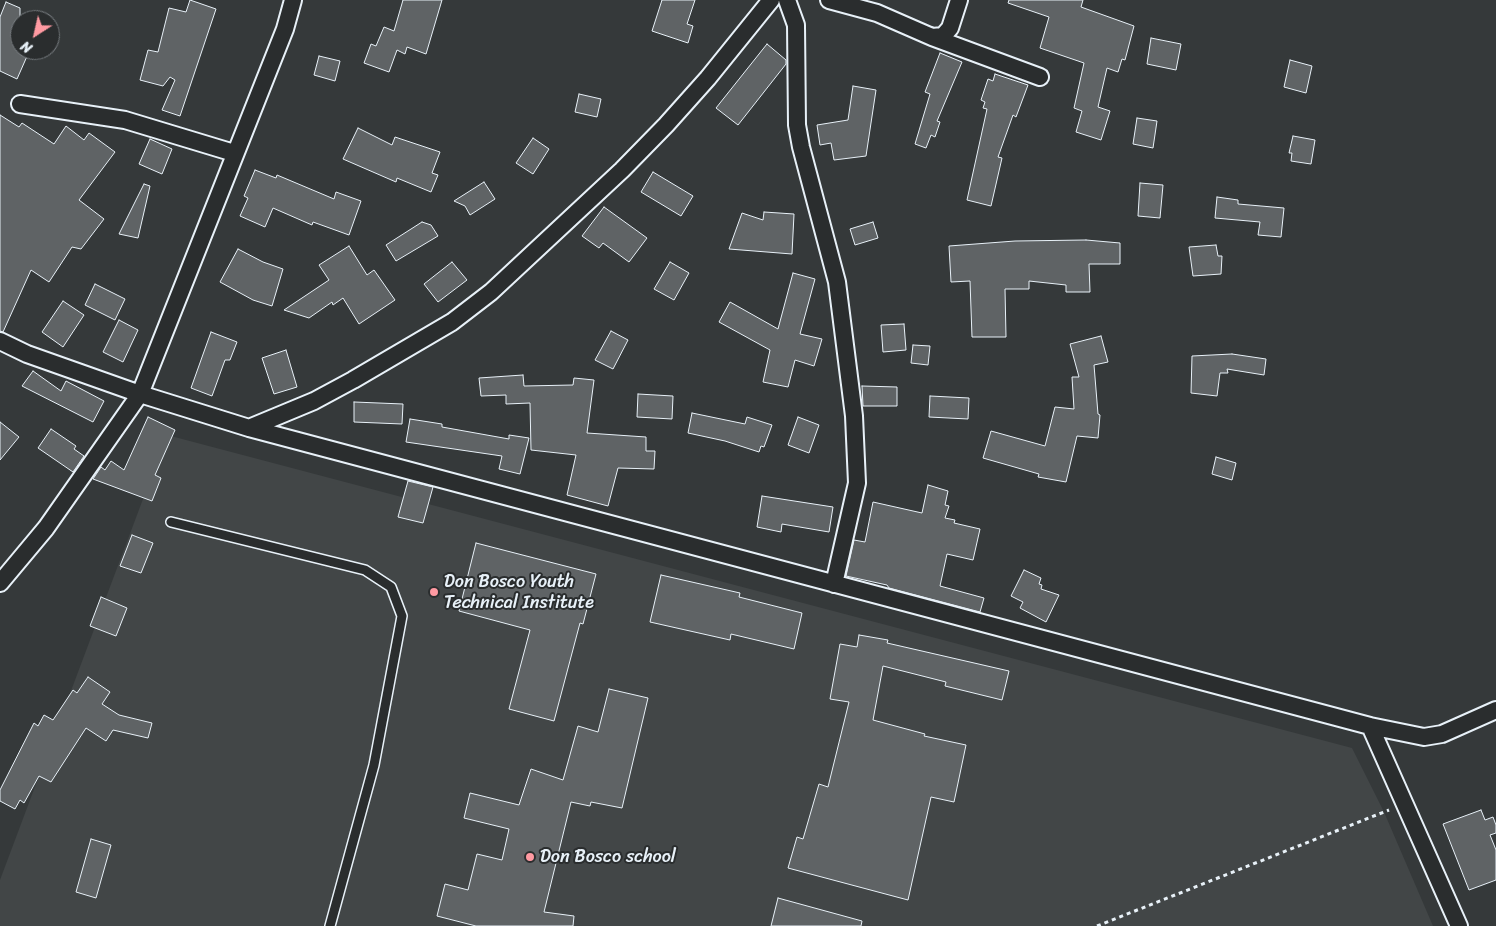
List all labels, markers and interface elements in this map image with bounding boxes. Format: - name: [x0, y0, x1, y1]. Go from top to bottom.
- north arrow: [10, 10, 60, 60]
- text: N: [16, 34, 38, 60]
- place label: Don Bosco Youth Technical Institute: [444, 571, 594, 614]
- marker: Don Bosco Youth Technical Institute: [428, 586, 440, 598]
- place label: Don Bosco school: [540, 846, 676, 868]
- marker: Don Bosco school: [524, 851, 536, 863]

